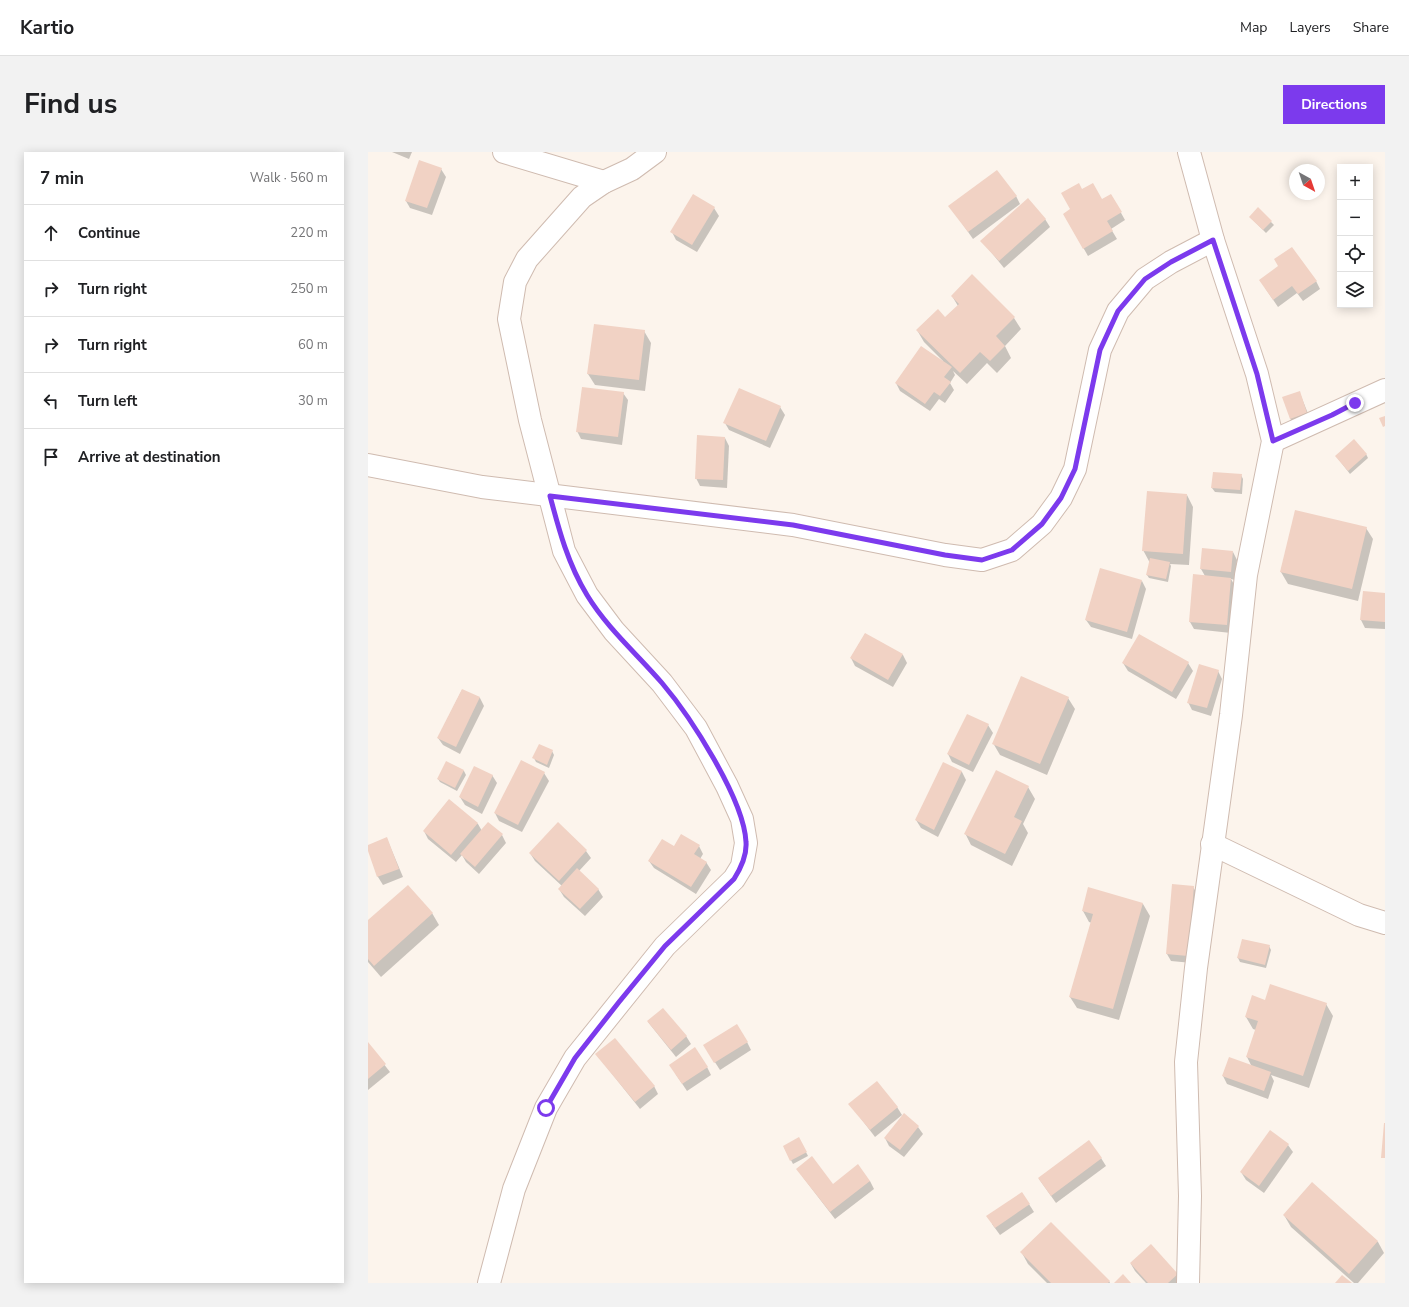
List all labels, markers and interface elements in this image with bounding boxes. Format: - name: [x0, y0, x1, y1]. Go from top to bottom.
- text: Kartio: [20, 15, 74, 41]
- text: Map: [1240, 18, 1267, 37]
- text: Layers: [1289, 18, 1331, 37]
- text: Share: [1353, 18, 1389, 37]
- text: Find us: [24, 85, 118, 123]
- button: Directions: [1283, 85, 1385, 124]
- north arrow: [1289, 164, 1325, 200]
- map controls: [1337, 164, 1373, 308]
- button: +: [1337, 164, 1373, 200]
- text: 7 min: [40, 167, 84, 190]
- text: Walk · 560 m: [250, 169, 328, 187]
- button: −: [1337, 200, 1373, 236]
- icon: ahead: [40, 222, 62, 244]
- text: Continue: [78, 223, 140, 243]
- text: 220 m: [290, 224, 328, 242]
- button: locate: [1337, 236, 1373, 272]
- button: layers: [1337, 272, 1373, 308]
- icon: right: [40, 278, 62, 300]
- text: Turn right: [78, 279, 147, 299]
- text: 250 m: [290, 280, 328, 298]
- icon: right: [40, 334, 62, 356]
- text: Turn right: [78, 335, 147, 355]
- text: 60 m: [298, 336, 328, 354]
- icon: left: [40, 390, 62, 412]
- text: Turn left: [78, 391, 137, 411]
- text: 30 m: [298, 392, 328, 410]
- route end: [1346, 394, 1364, 412]
- icon: arrive: [40, 446, 62, 468]
- text: Arrive at destination: [78, 447, 221, 467]
- route start: [537, 1099, 555, 1117]

